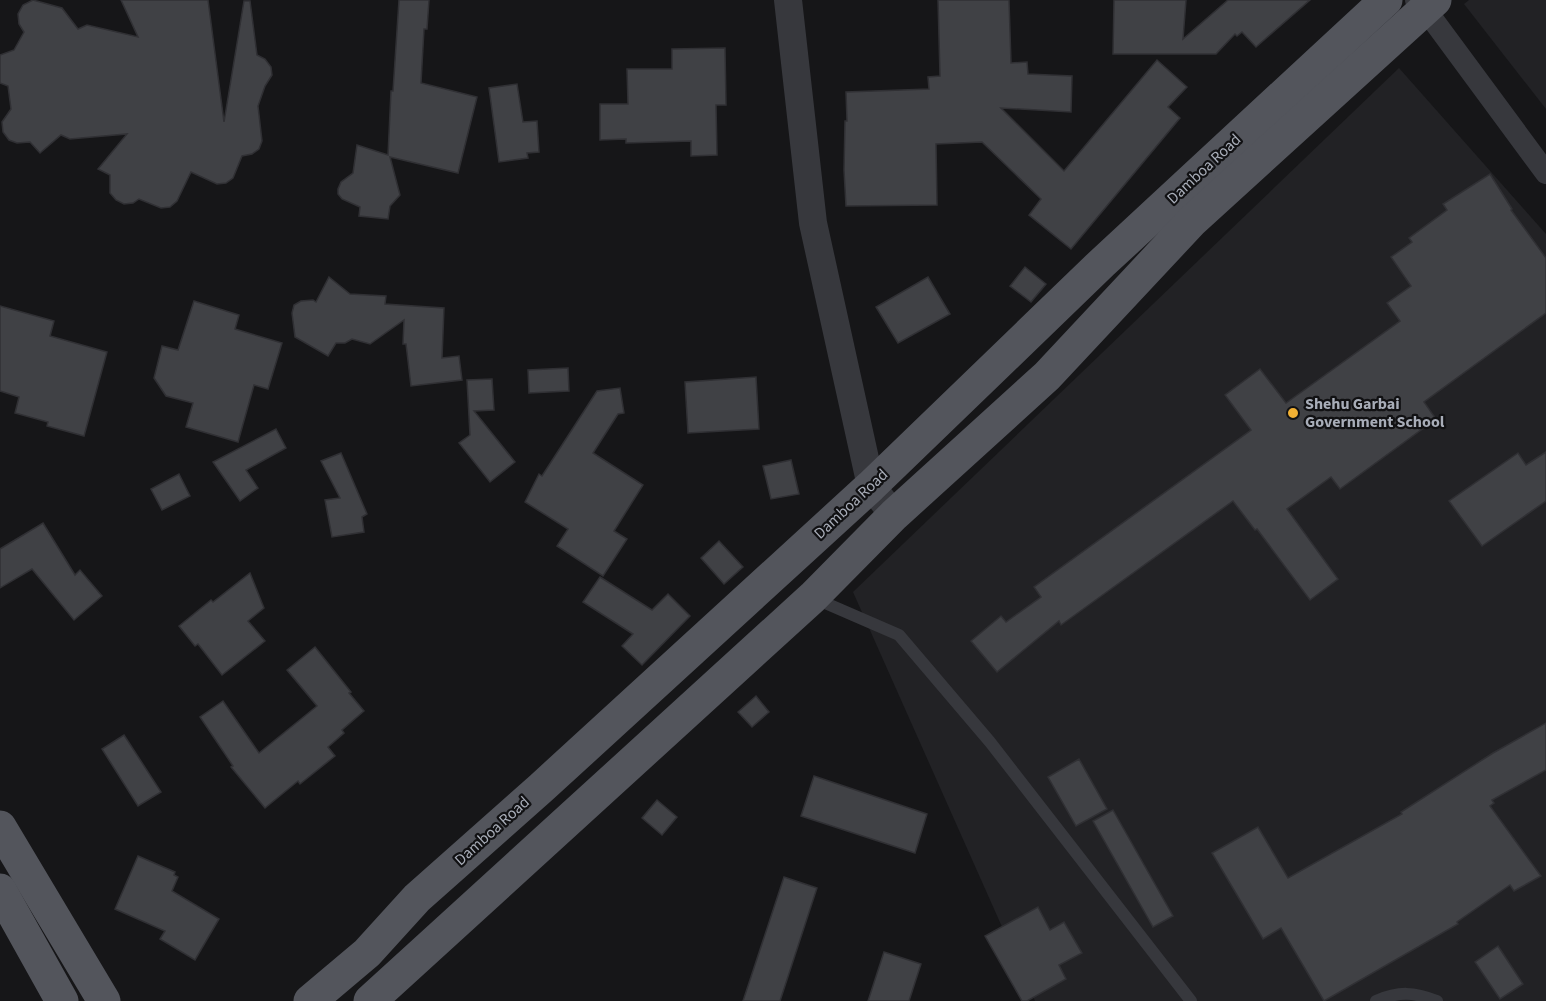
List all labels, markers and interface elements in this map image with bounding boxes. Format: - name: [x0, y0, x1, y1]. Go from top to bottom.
- street label: Damboa Road: [1162, 129, 1246, 209]
- place label: Shehu Garbai Government School: [1305, 393, 1445, 433]
- marker: Shehu Garbai Government School: [1286, 406, 1300, 420]
- street label: Damboa Road: [809, 464, 893, 544]
- street label: Damboa Road: [450, 791, 534, 871]

